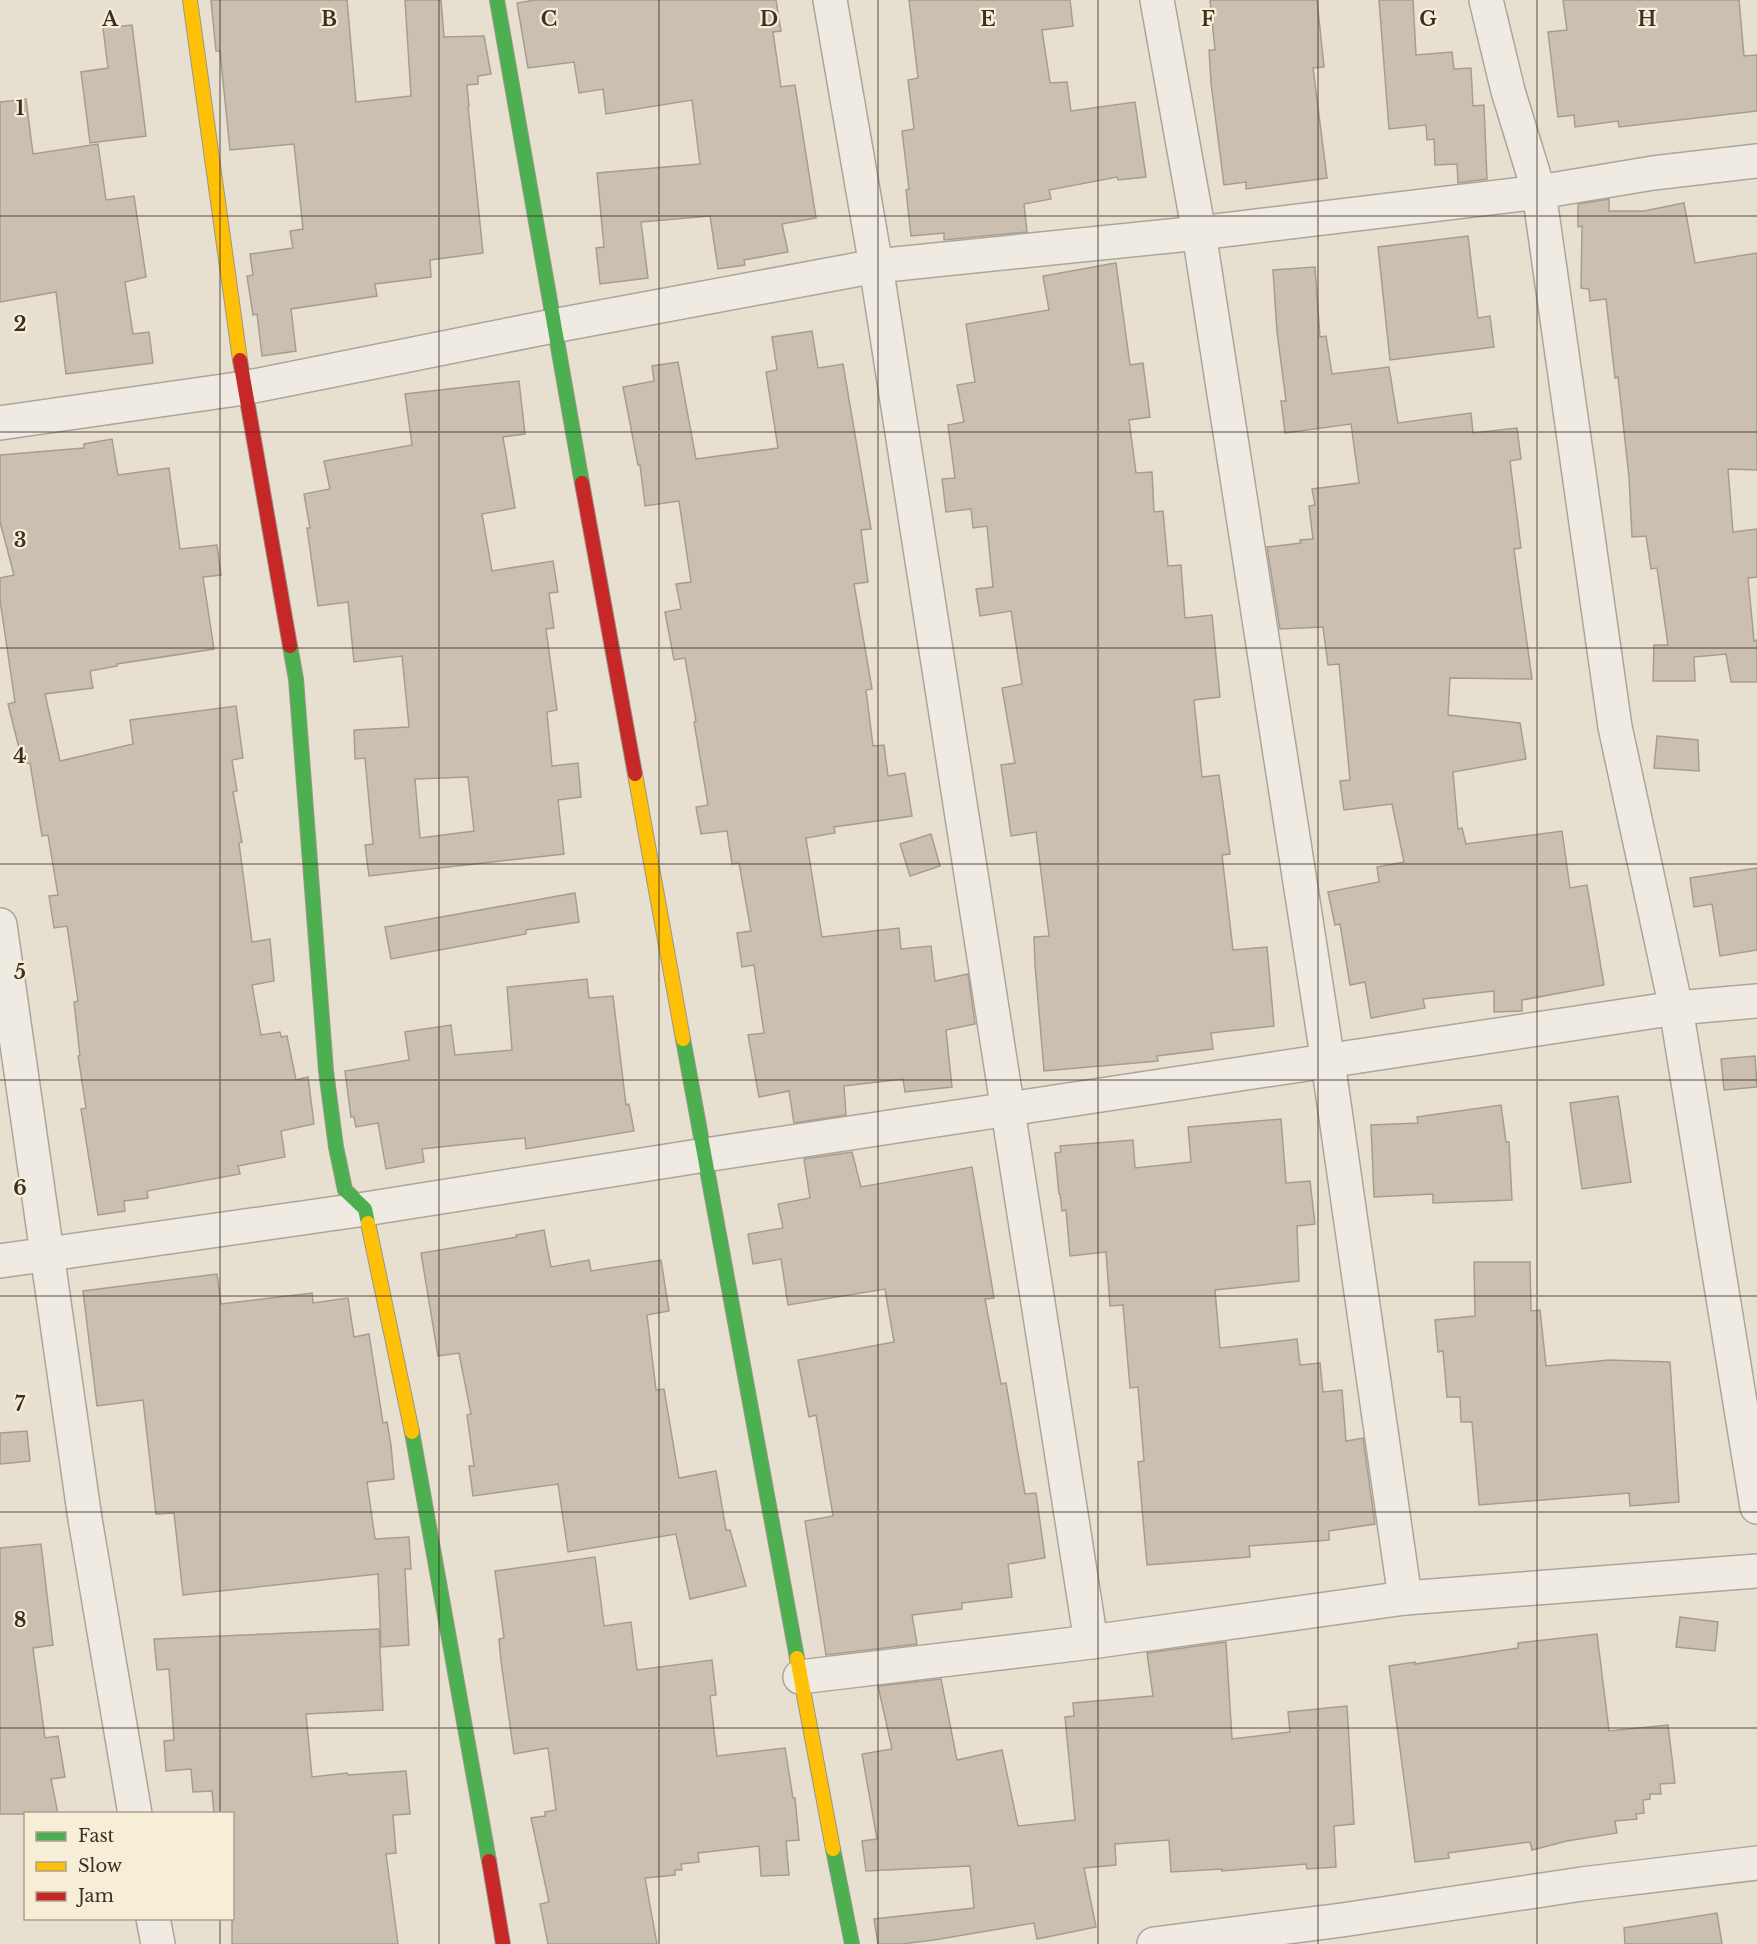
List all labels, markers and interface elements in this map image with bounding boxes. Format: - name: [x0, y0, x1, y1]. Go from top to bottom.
- text: A: [101, 7, 119, 31]
- text: B: [321, 7, 337, 31]
- text: C: [541, 7, 557, 31]
- text: D: [760, 7, 778, 31]
- text: E: [980, 7, 996, 31]
- text: F: [1201, 7, 1215, 31]
- text: G: [1419, 7, 1437, 31]
- text: H: [1638, 7, 1657, 31]
- text: 1: [16, 96, 25, 120]
- text: 2: [13, 312, 27, 336]
- text: 3: [14, 528, 26, 552]
- text: 4: [13, 744, 27, 768]
- text: 5: [14, 960, 26, 984]
- text: 6: [13, 1176, 27, 1200]
- text: 7: [15, 1392, 26, 1416]
- text: 8: [14, 1608, 26, 1632]
- legend: [24, 1812, 234, 1920]
- text: Fast: [78, 1825, 115, 1847]
- text: Slow: [78, 1855, 123, 1877]
- text: Jam: [76, 1885, 114, 1907]

